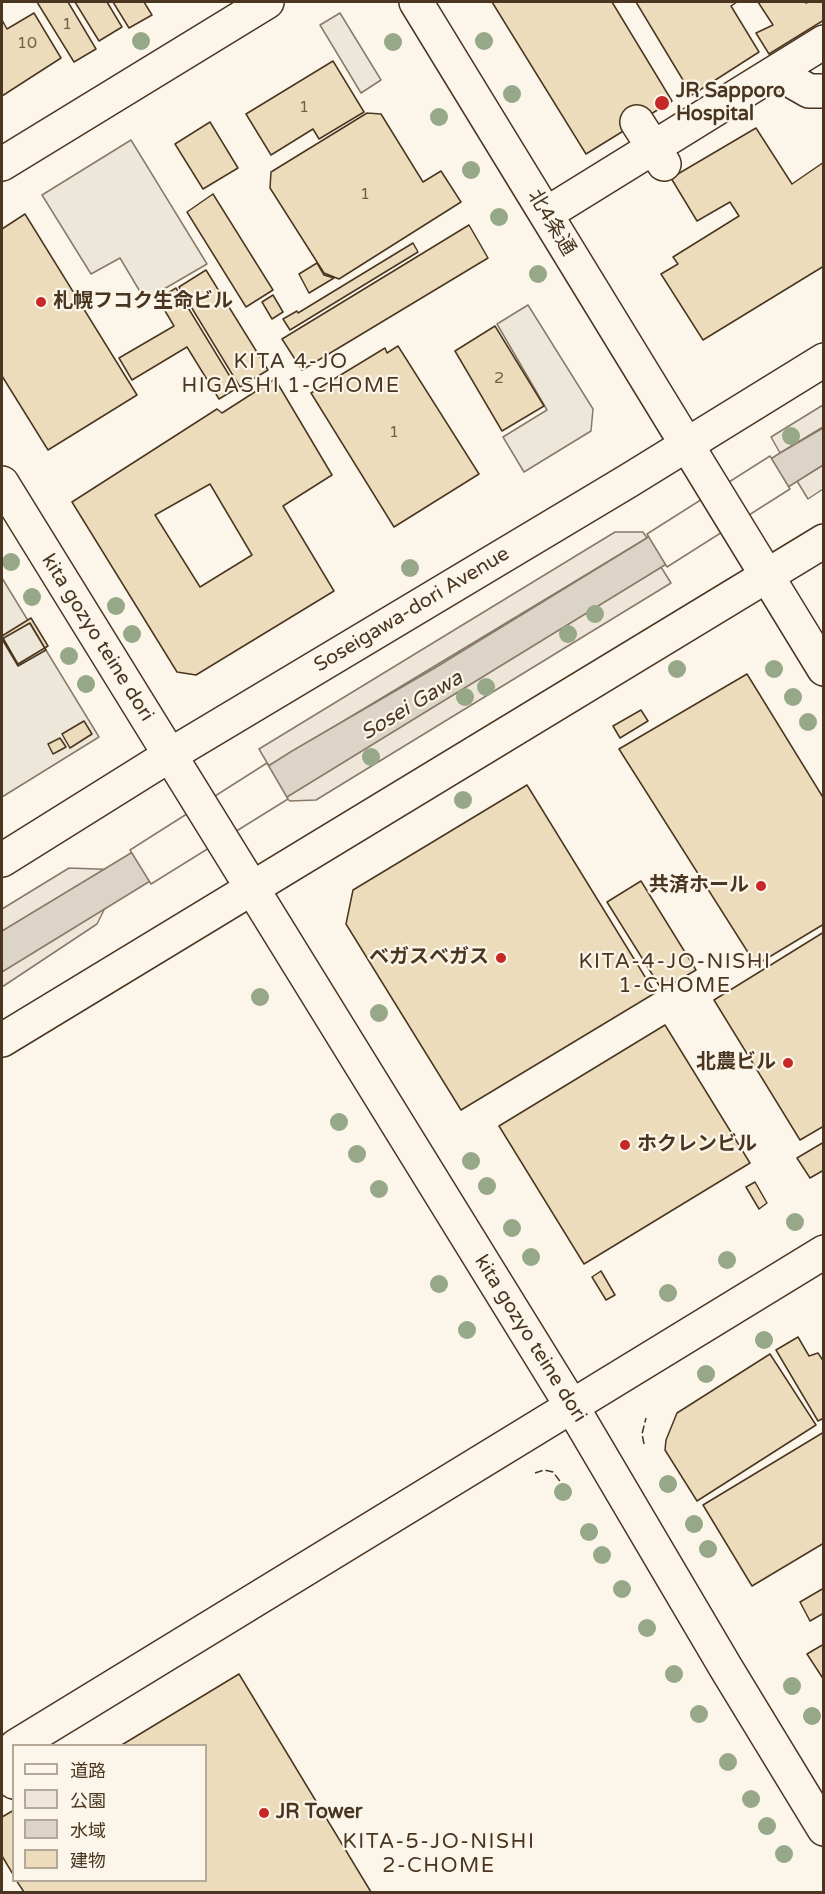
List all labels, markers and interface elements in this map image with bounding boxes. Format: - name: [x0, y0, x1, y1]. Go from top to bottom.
- house number: 1: [62, 15, 72, 35]
- house number: 10: [17, 34, 37, 54]
- place label: JR Sapporo Hospital: [676, 80, 785, 127]
- marker: JR Sapporo Hospital: [653, 94, 671, 112]
- house number: 1: [299, 98, 309, 118]
- house number: 1: [360, 185, 370, 205]
- street label: 北4条通: [522, 186, 580, 260]
- place label: 札幌フコク生命ビル: [53, 290, 233, 314]
- marker: 札幌フコク生命ビル: [34, 295, 48, 309]
- district label: KITA 4-JO HIGASHI 1-CHOME: [181, 349, 401, 399]
- house number: 2: [494, 369, 504, 389]
- house number: 1: [389, 423, 399, 443]
- street label: Soseigawa-dori Avenue: [310, 542, 514, 678]
- street label: kita gozyo teine dori: [36, 550, 158, 726]
- water label: Sosei Gawa: [357, 666, 467, 746]
- place label: 共済ホール: [649, 874, 749, 898]
- marker: 共済ホール: [754, 879, 768, 893]
- place label: ベガスベガス: [369, 946, 489, 970]
- district label: KITA-4-JO-NISHI 1-CHOME: [578, 949, 772, 999]
- marker: ベガスベガス: [494, 951, 508, 965]
- place label: 北農ビル: [696, 1051, 776, 1075]
- marker: 北農ビル: [781, 1056, 795, 1070]
- place label: ホクレンビル: [637, 1133, 757, 1157]
- marker: ホクレンビル: [618, 1138, 632, 1152]
- street label: kita gozyo teine dori: [469, 1251, 591, 1427]
- legend: [12, 1744, 207, 1882]
- text: 道路: [70, 1760, 106, 1782]
- text: 公園: [70, 1790, 106, 1812]
- place label: JR Tower: [276, 1801, 362, 1825]
- marker: JR Tower: [257, 1806, 271, 1820]
- text: 水域: [70, 1820, 106, 1842]
- district label: KITA-5-JO-NISHI 2-CHOME: [343, 1829, 535, 1879]
- text: 建物: [70, 1850, 106, 1872]

